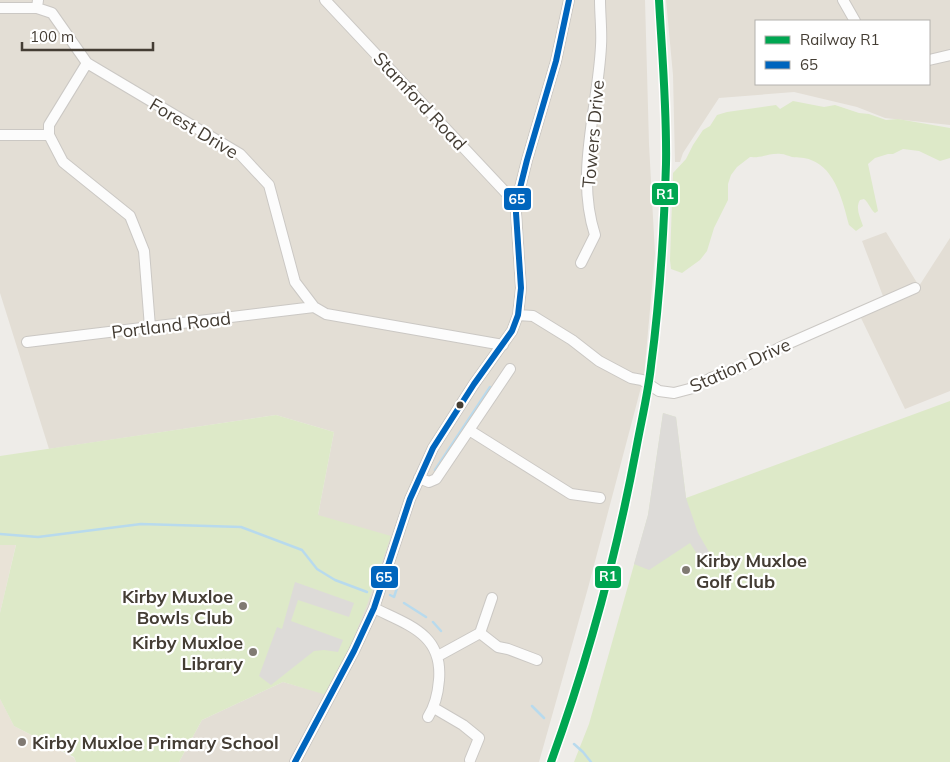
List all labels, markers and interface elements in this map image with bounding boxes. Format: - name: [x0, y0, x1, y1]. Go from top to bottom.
- scale bar: [22, 20, 154, 52]
- legend: [755, 20, 930, 85]
- text: 100 m: [30, 27, 74, 46]
- text: Railway R1: [800, 30, 880, 49]
- street label: Stamford Road: [369, 47, 471, 155]
- text: 65: [800, 55, 818, 74]
- street label: Towers Drive: [577, 79, 609, 189]
- street label: Forest Drive: [145, 92, 243, 164]
- line badge: R1: [651, 182, 679, 206]
- text: R1: [656, 185, 674, 203]
- line badge: 65: [503, 187, 532, 211]
- text: 65: [509, 190, 525, 208]
- street label: Portland Road: [110, 306, 232, 344]
- street label: Station Drive: [686, 333, 794, 397]
- unlabelled marker: [455, 400, 465, 410]
- place label: Kirby Muxloe Golf Club: [696, 549, 807, 593]
- marker: Kirby Muxloe Golf Club: [680, 564, 692, 576]
- line badge: 65: [370, 565, 399, 589]
- line badge: R1: [594, 565, 622, 589]
- text: R1: [599, 567, 617, 585]
- text: 65: [376, 568, 392, 586]
- place label: Kirby Muxloe Bowls Club: [122, 585, 233, 629]
- marker: Kirby Muxloe Bowls Club: [237, 600, 249, 612]
- place label: Kirby Muxloe Library: [132, 631, 243, 675]
- marker: Kirby Muxloe Library: [247, 646, 259, 658]
- place label: Kirby Muxloe Primary School: [32, 731, 279, 754]
- marker: Kirby Muxloe Primary School: [16, 736, 28, 748]

